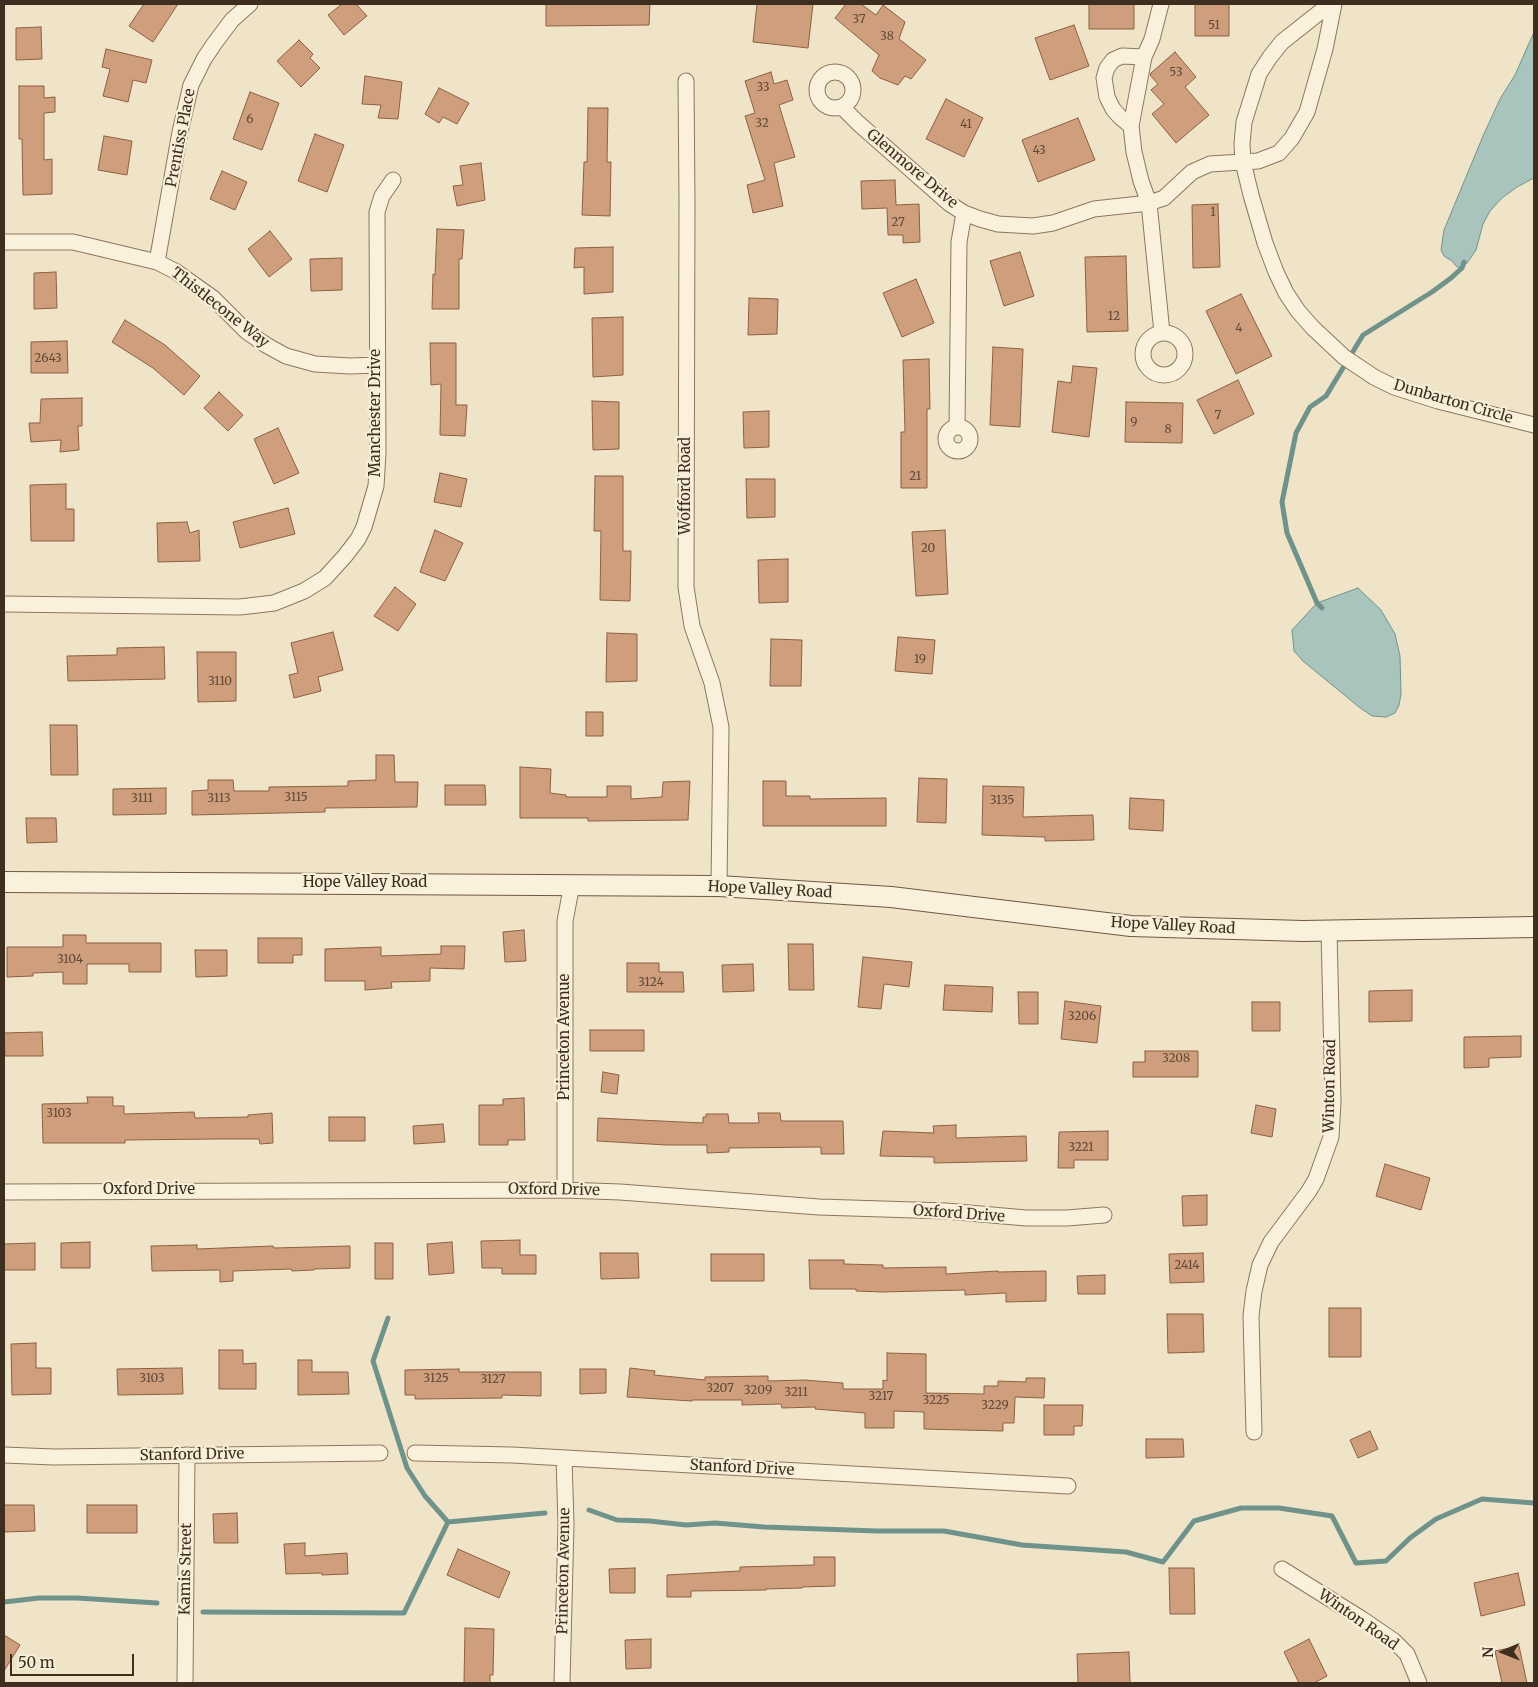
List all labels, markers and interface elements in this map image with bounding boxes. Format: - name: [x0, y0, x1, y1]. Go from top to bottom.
- house number: 37: [852, 13, 866, 27]
- house number: 51: [1208, 19, 1220, 33]
- house number: 38: [880, 30, 894, 44]
- house number: 53: [1169, 66, 1183, 80]
- house number: 33: [756, 81, 770, 95]
- street label: Prentiss Place: [163, 87, 199, 189]
- house number: 6: [246, 113, 254, 127]
- house number: 32: [755, 117, 769, 131]
- house number: 41: [960, 118, 972, 132]
- street label: Glenmore Drive: [863, 126, 961, 212]
- house number: 43: [1032, 144, 1046, 158]
- house number: 1: [1210, 206, 1216, 220]
- house number: 27: [891, 216, 905, 230]
- street label: Thistlecone Way: [167, 264, 273, 352]
- house number: 12: [1108, 310, 1120, 324]
- house number: 4: [1235, 322, 1243, 336]
- street label: Manchester Drive: [367, 349, 385, 477]
- house number: 2643: [34, 352, 62, 366]
- street label: Dunbarton Circle: [1391, 376, 1515, 428]
- house number: 7: [1215, 409, 1221, 423]
- house number: 9: [1130, 416, 1138, 430]
- house number: 8: [1164, 423, 1172, 437]
- street label: Wofford Road: [677, 437, 695, 535]
- house number: 21: [909, 470, 921, 484]
- house number: 20: [921, 542, 935, 556]
- house number: 19: [914, 653, 926, 667]
- house number: 3110: [208, 675, 232, 689]
- house number: 3115: [284, 791, 308, 805]
- house number: 3111: [131, 792, 153, 806]
- house number: 3113: [207, 792, 231, 806]
- house number: 3135: [990, 794, 1014, 808]
- street label: Hope Valley Road: [303, 874, 427, 892]
- street label: Hope Valley Road: [707, 878, 833, 902]
- street label: Hope Valley Road: [1110, 914, 1236, 938]
- house number: 3104: [57, 953, 83, 967]
- street label: Princeton Avenue: [556, 974, 574, 1100]
- house number: 3124: [638, 976, 664, 990]
- house number: 3206: [1068, 1010, 1096, 1024]
- street label: Winton Road: [1320, 1039, 1340, 1133]
- house number: 3208: [1162, 1052, 1190, 1066]
- house number: 3103: [46, 1107, 72, 1121]
- house number: 3221: [1068, 1141, 1094, 1155]
- street label: Oxford Drive: [508, 1180, 600, 1200]
- street label: Oxford Drive: [103, 1181, 195, 1199]
- street label: Oxford Drive: [913, 1202, 1005, 1226]
- house number: 2414: [1174, 1259, 1200, 1273]
- house number: 3103: [139, 1372, 165, 1386]
- house number: 3125: [423, 1372, 449, 1386]
- house number: 3127: [480, 1373, 506, 1387]
- house number: 3207: [706, 1382, 734, 1396]
- house number: 3209: [744, 1384, 772, 1398]
- house number: 3211: [784, 1386, 808, 1400]
- house number: 3217: [869, 1390, 893, 1404]
- house number: 3225: [922, 1394, 950, 1408]
- house number: 3229: [981, 1399, 1009, 1413]
- street label: Stanford Drive: [140, 1445, 244, 1465]
- street label: Stanford Drive: [689, 1456, 795, 1480]
- street label: Princeton Avenue: [554, 1507, 574, 1635]
- street label: Kamis Street: [176, 1523, 196, 1615]
- street label: Winton Road: [1314, 1586, 1402, 1654]
- north arrow: [1478, 1627, 1528, 1677]
- scale bar: [12, 1644, 136, 1676]
- text: N: [1479, 1647, 1497, 1658]
- text: 50 m: [18, 1653, 55, 1672]

